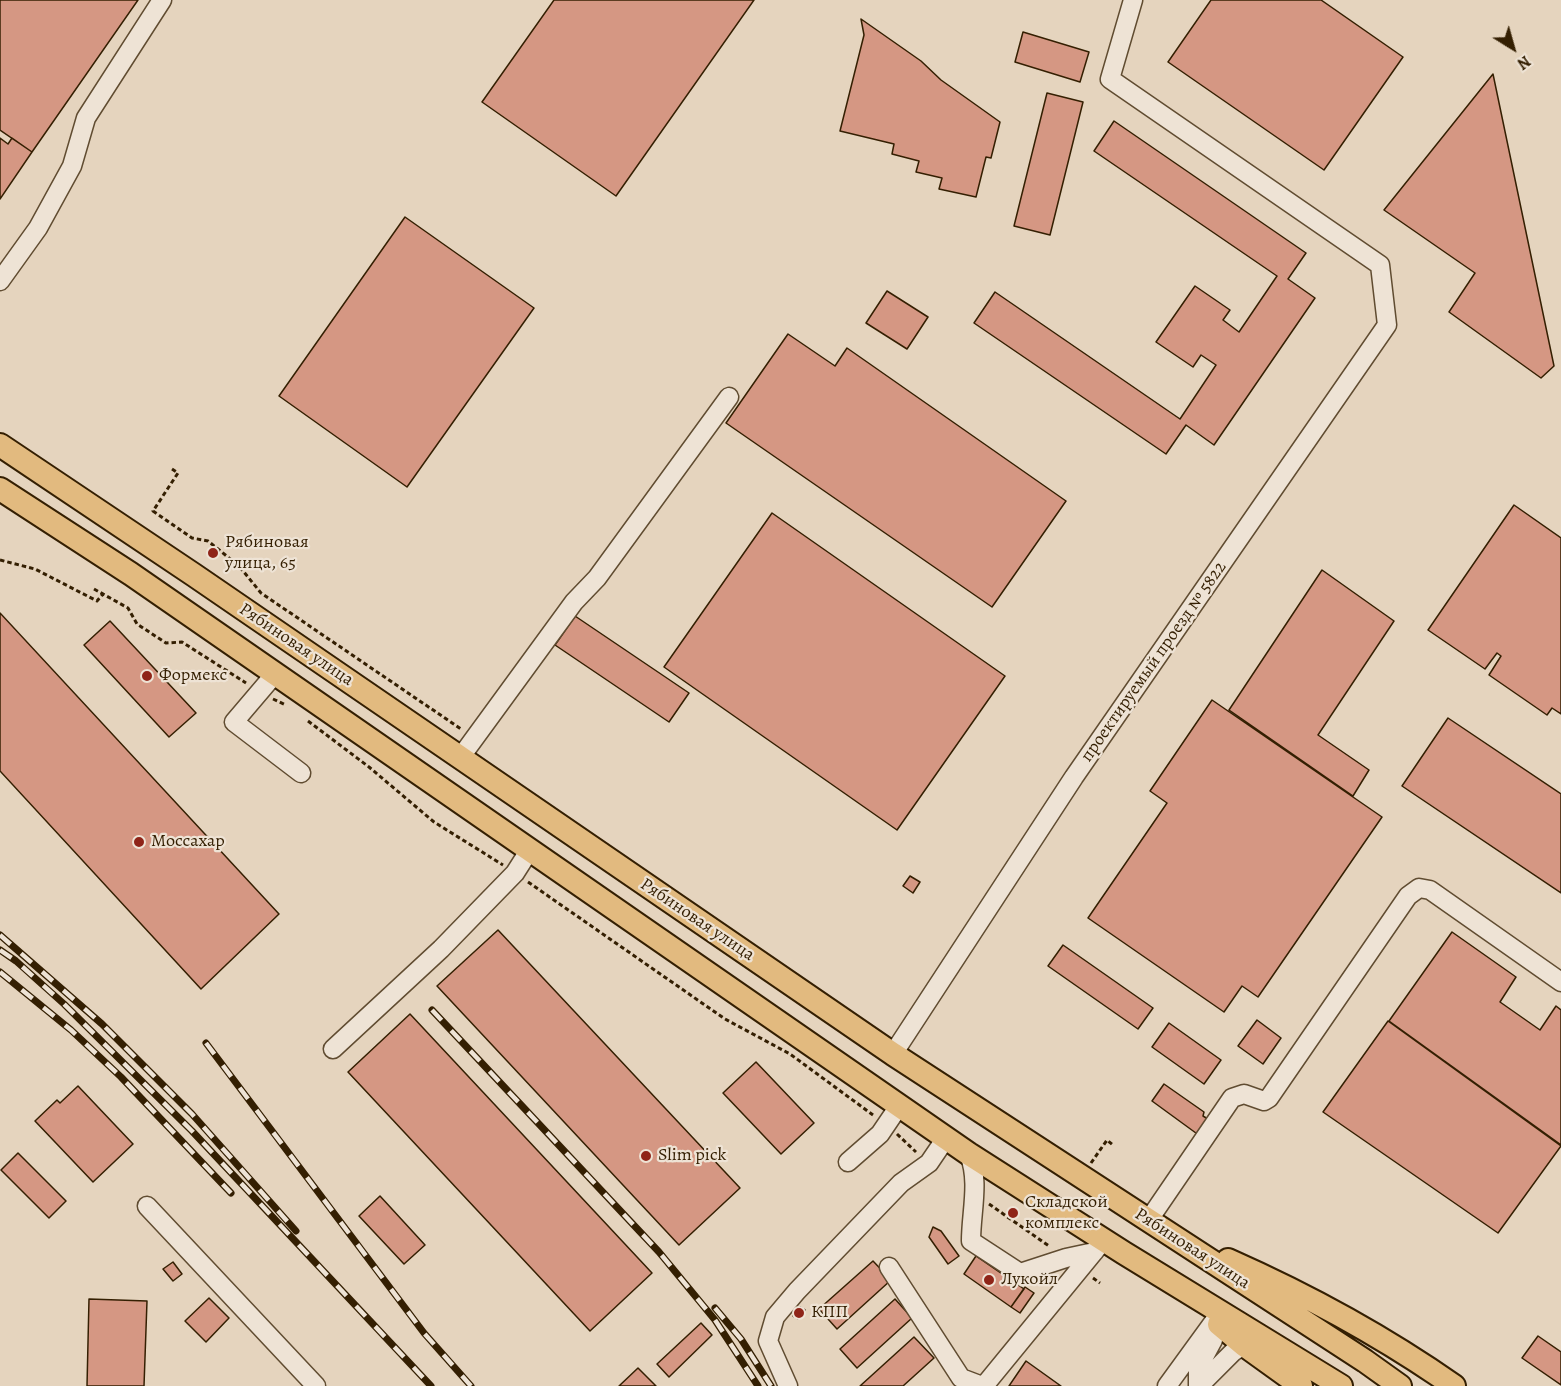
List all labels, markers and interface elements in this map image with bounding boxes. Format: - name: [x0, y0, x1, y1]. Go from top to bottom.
- north arrow: [1483, 18, 1543, 78]
- text: N: [1513, 50, 1535, 75]
- place label: Рябиновая улица, 65: [225, 532, 309, 574]
- marker: Рябиновая улица, 65: [206, 546, 220, 560]
- street label: проектируемый проезд № 5822: [1076, 558, 1232, 766]
- street label: Рябиновая улица: [235, 599, 357, 691]
- place label: Формекс: [159, 665, 227, 687]
- marker: Формекс: [140, 669, 154, 683]
- place label: Моссахар: [151, 831, 225, 853]
- marker: Моссахар: [132, 835, 146, 849]
- street label: Рябиновая улица: [636, 874, 758, 966]
- place label: Slim pick: [658, 1145, 727, 1167]
- marker: Slim pick: [639, 1149, 653, 1163]
- place label: Складской комплекс: [1025, 1192, 1108, 1234]
- street label: Рябиновая улица: [1130, 1204, 1254, 1294]
- marker: Складской комплекс: [1006, 1206, 1020, 1220]
- place label: Лукойл: [1001, 1269, 1058, 1291]
- marker: Лукойл: [982, 1273, 996, 1287]
- place label: КПП: [811, 1302, 848, 1324]
- marker: КПП: [792, 1306, 806, 1320]

